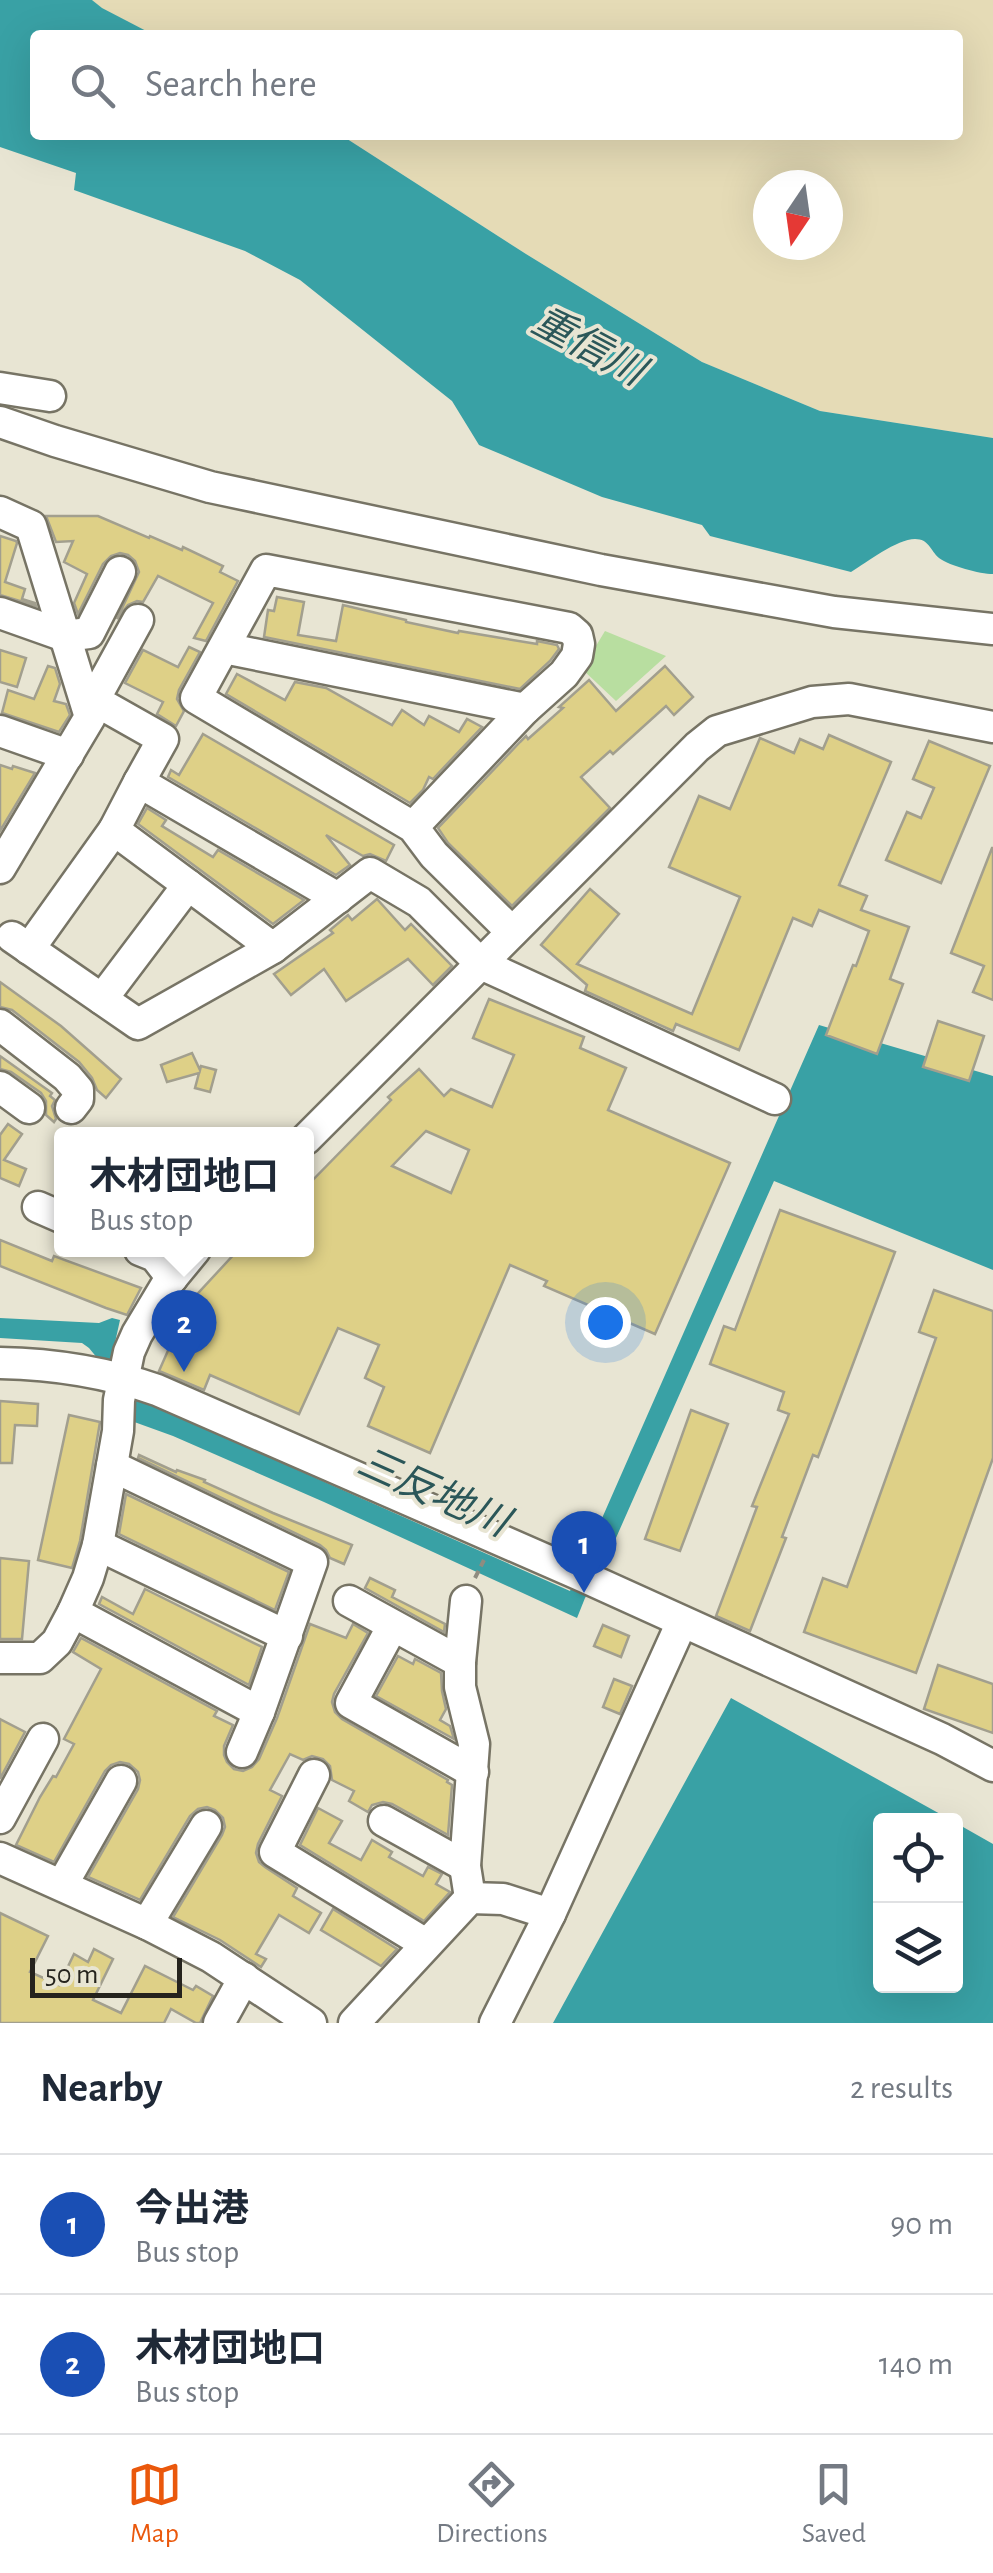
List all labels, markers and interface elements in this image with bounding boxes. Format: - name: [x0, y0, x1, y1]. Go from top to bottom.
- search box: [30, 30, 963, 140]
- icon: search: [65, 58, 120, 113]
- text: Search here: [145, 66, 317, 104]
- north arrow: [753, 170, 843, 260]
- water label: 重信川: [526, 299, 655, 395]
- popup: [54, 1127, 314, 1257]
- text: 木材団地口: [89, 1159, 279, 1197]
- text: Bus stop: [89, 1204, 193, 1236]
- pin: 2: [152, 1290, 216, 1372]
- your location: [580, 1297, 631, 1348]
- water label: 三反地川: [352, 1440, 519, 1545]
- pin: 1: [552, 1510, 616, 1593]
- map controls: [873, 1813, 963, 1993]
- button: locate: [873, 1813, 963, 1903]
- button: layers: [873, 1903, 963, 1993]
- scale bar: [30, 1953, 182, 1998]
- text: 50 m: [45, 1961, 99, 1989]
- text: Nearby: [40, 2067, 163, 2109]
- text: 2 results: [850, 2072, 953, 2104]
- text: 今出港: [135, 2191, 249, 2229]
- text: 1: [67, 2208, 78, 2240]
- text: 90 m: [890, 2208, 953, 2240]
- text: Bus stop: [135, 2236, 239, 2268]
- text: 木材団地口: [135, 2331, 325, 2369]
- text: 2: [65, 2348, 80, 2380]
- text: 140 m: [879, 2348, 953, 2380]
- text: Bus stop: [135, 2376, 239, 2408]
- tab: Map: [127, 2457, 182, 2551]
- tab: Directions: [436, 2457, 548, 2551]
- tab: Saved: [802, 2457, 866, 2551]

